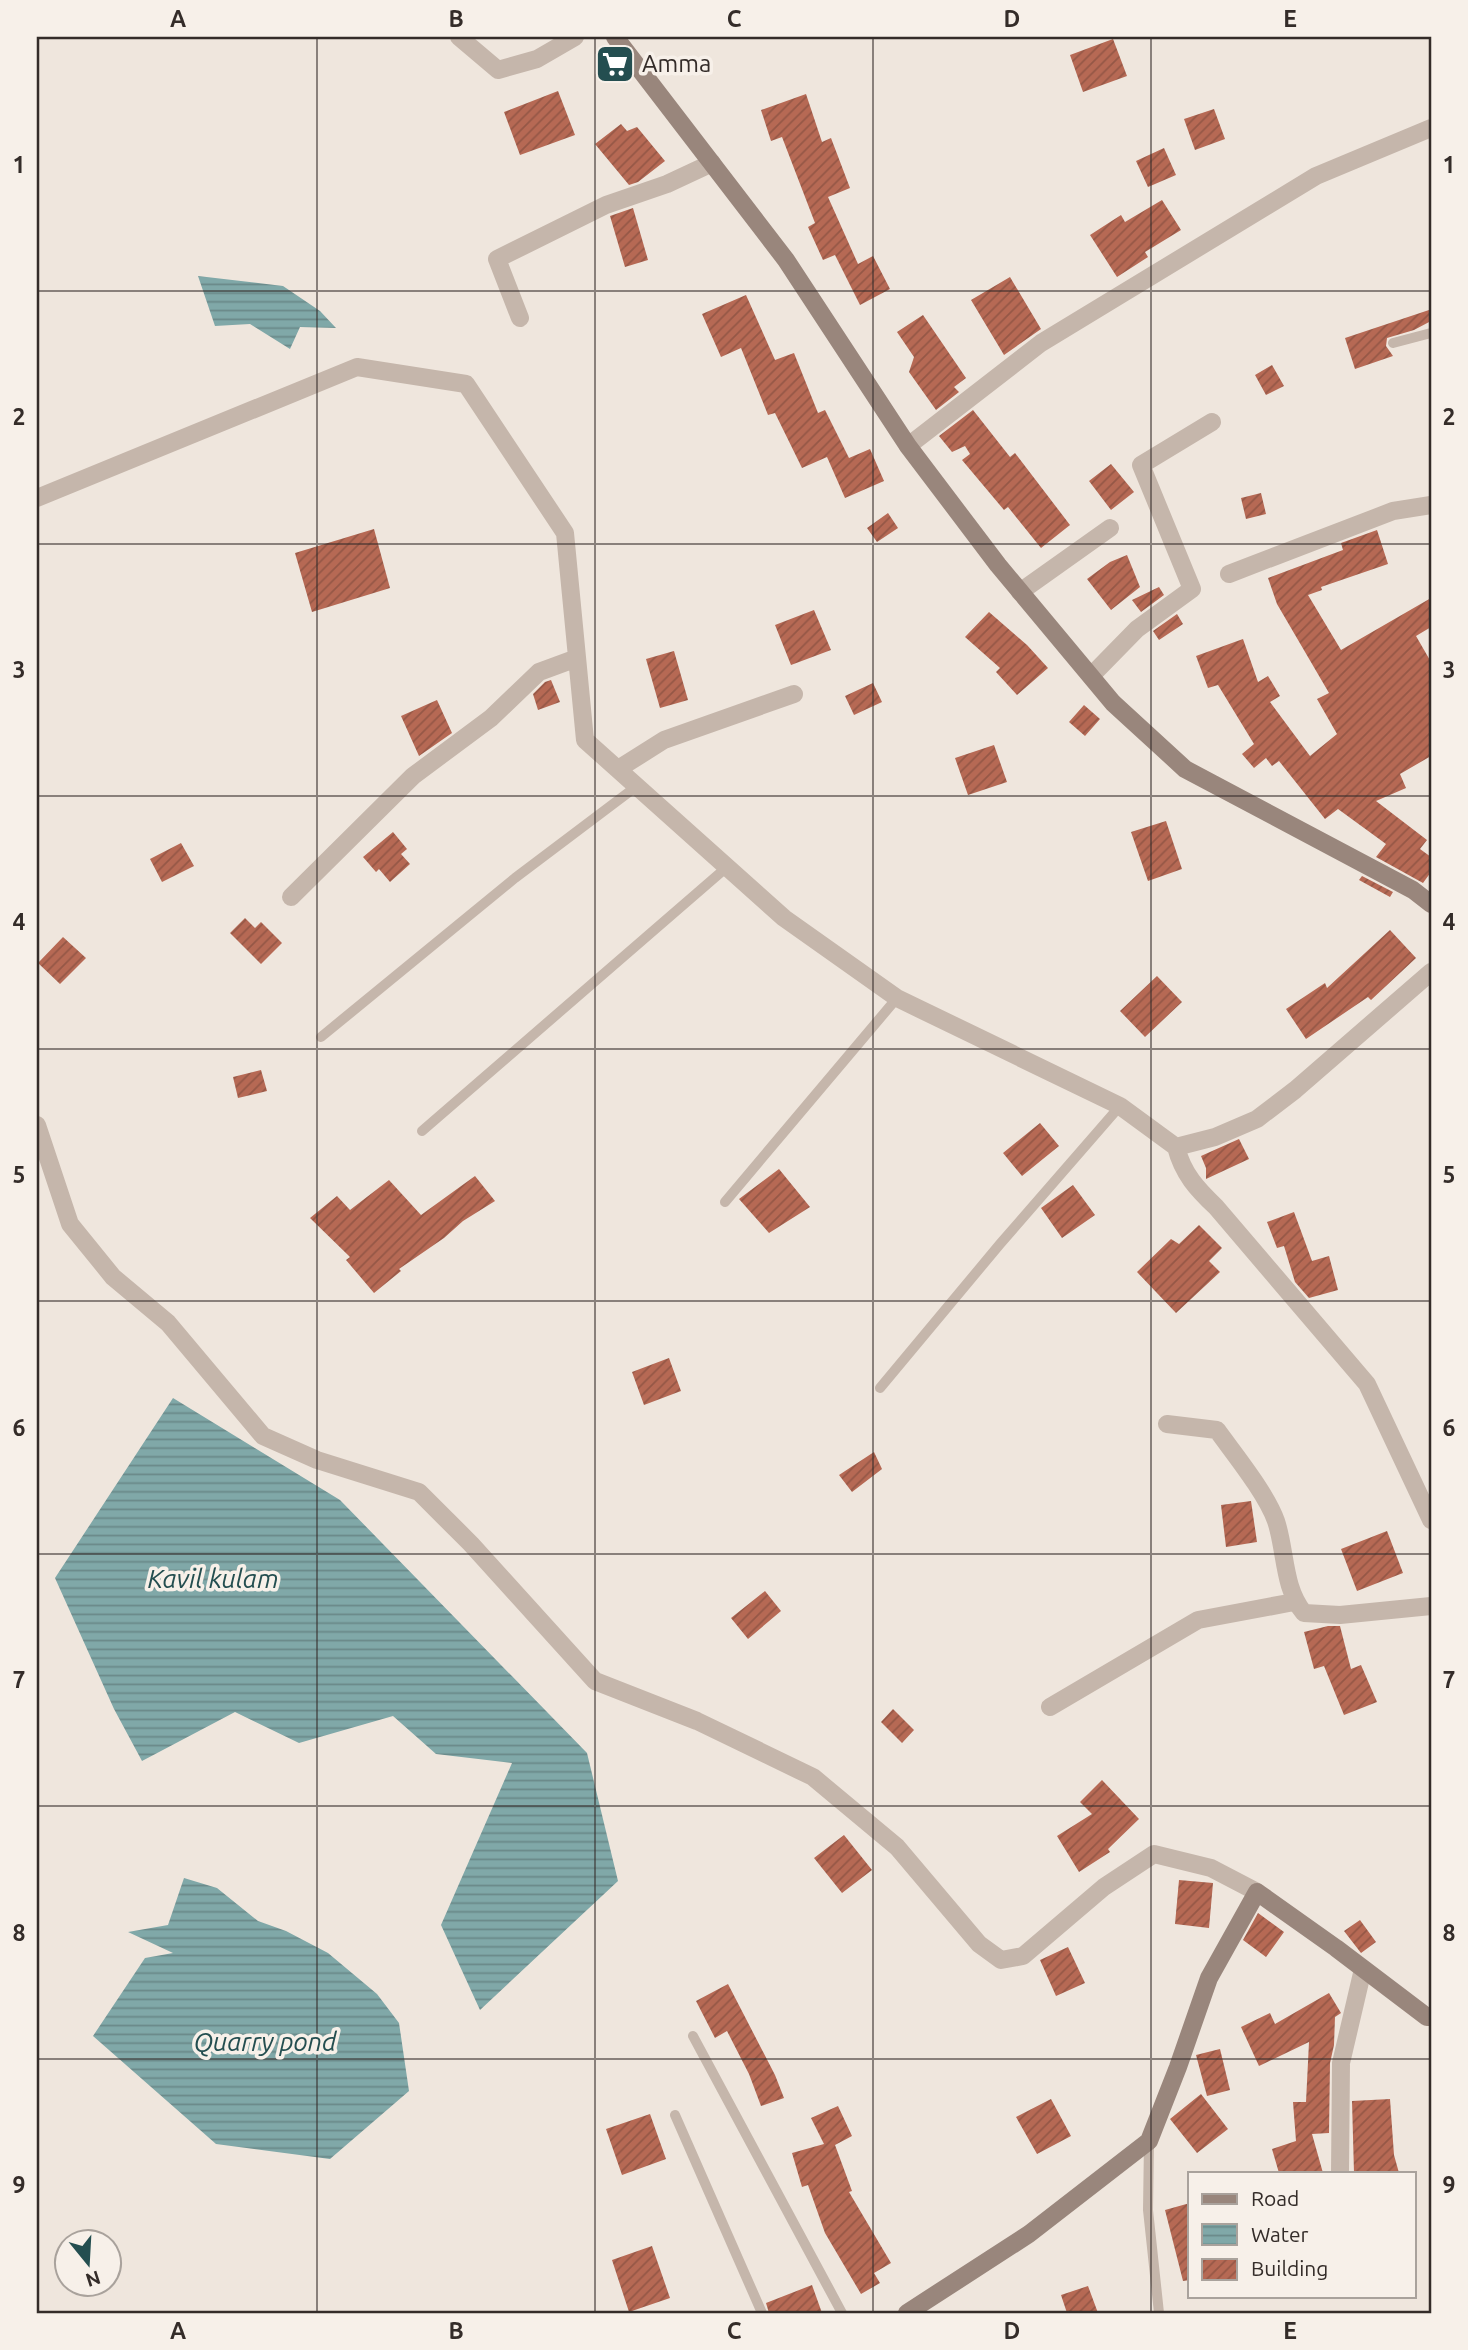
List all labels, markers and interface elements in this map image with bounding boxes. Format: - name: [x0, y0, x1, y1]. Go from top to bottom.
- text: A: [170, 6, 186, 31]
- text: B: [448, 6, 464, 31]
- text: C: [727, 6, 742, 31]
- text: D: [1004, 6, 1020, 31]
- text: E: [1283, 6, 1297, 31]
- supermarket icon: Amma: [594, 43, 636, 85]
- place label: Amma: [642, 50, 711, 77]
- text: 1: [13, 152, 25, 177]
- text: 1: [1443, 152, 1455, 177]
- text: 2: [13, 404, 25, 429]
- text: 2: [1443, 404, 1455, 429]
- text: 3: [13, 657, 25, 682]
- text: 3: [1443, 657, 1455, 682]
- text: 4: [13, 909, 26, 934]
- text: 4: [1443, 909, 1456, 934]
- text: 5: [13, 1162, 25, 1187]
- text: 5: [1443, 1162, 1455, 1187]
- text: 6: [13, 1415, 26, 1440]
- text: 6: [1443, 1415, 1456, 1440]
- water label: Kavil kulam: [147, 1564, 279, 1593]
- text: 7: [13, 1667, 25, 1692]
- text: 7: [1443, 1667, 1455, 1692]
- text: 8: [13, 1920, 25, 1945]
- text: 8: [1443, 1920, 1455, 1945]
- water label: Quarry pond: [194, 2027, 338, 2057]
- text: 9: [13, 2172, 25, 2197]
- legend: [1188, 2172, 1416, 2298]
- text: 9: [1443, 2172, 1455, 2197]
- text: Road: [1251, 2186, 1299, 2210]
- text: Water: [1251, 2222, 1309, 2246]
- north arrow: [52, 2228, 122, 2298]
- text: Building: [1251, 2256, 1328, 2280]
- text: N: [83, 2267, 103, 2292]
- text: A: [170, 2318, 186, 2343]
- text: B: [448, 2318, 464, 2343]
- text: C: [727, 2318, 742, 2343]
- text: D: [1004, 2318, 1020, 2343]
- text: E: [1283, 2318, 1297, 2343]

